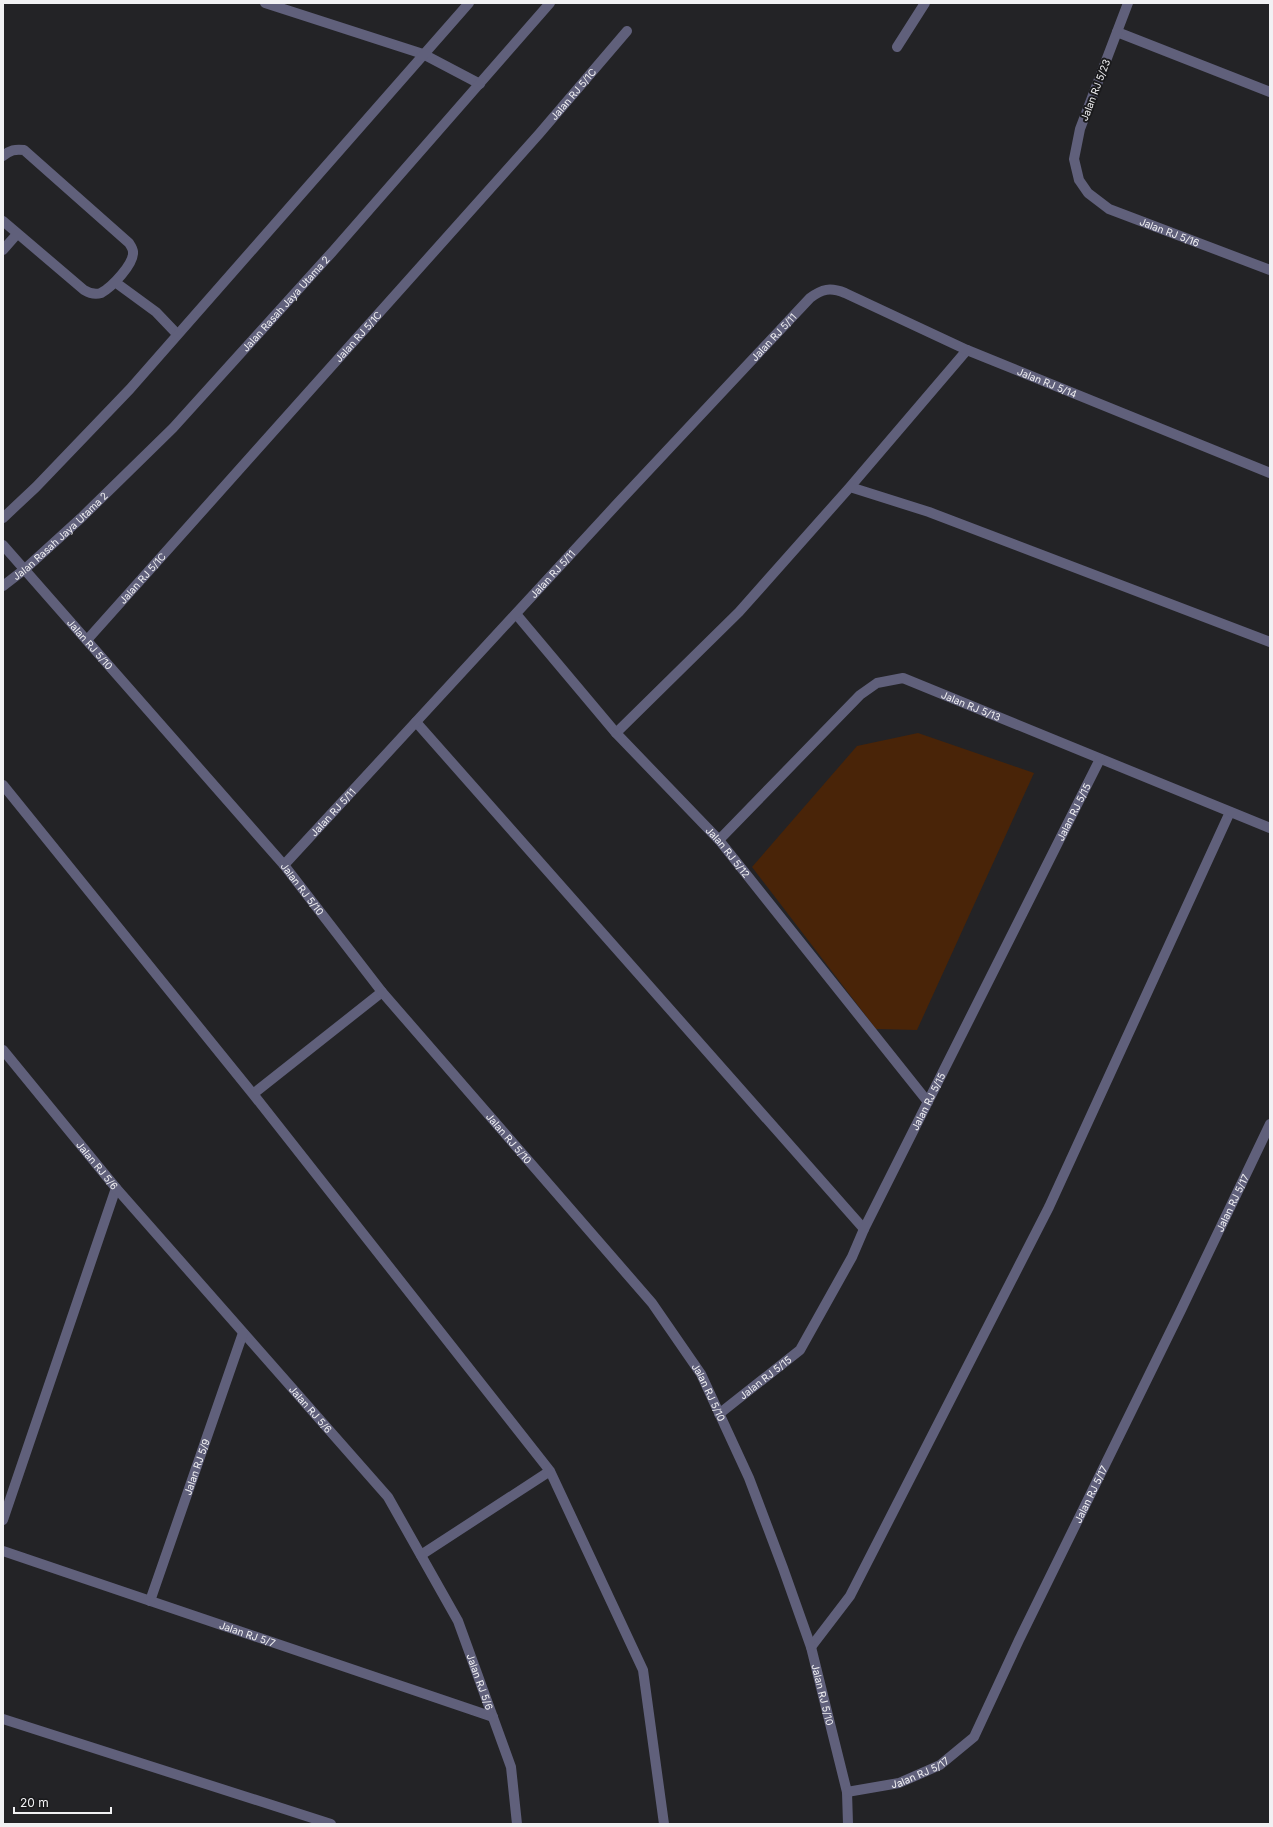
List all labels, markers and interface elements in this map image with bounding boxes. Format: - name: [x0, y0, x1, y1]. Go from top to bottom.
- street label: Jalan RJ 5/23: [1078, 58, 1112, 122]
- street label: Jalan RJ 5/1C: [548, 66, 599, 122]
- street label: Jalan RJ 5/16: [1138, 215, 1201, 249]
- street label: Jalan Rasah Jaya Utama 2: [239, 253, 332, 354]
- street label: Jalan RJ 5/1C: [332, 309, 384, 364]
- street label: Jalan RJ 5/11: [748, 311, 799, 363]
- street label: Jalan RJ 5/14: [1015, 365, 1079, 400]
- street label: Jalan Rasah Jaya Utama 2: [10, 489, 110, 582]
- street label: Jalan RJ 5/11: [527, 547, 578, 600]
- street label: Jalan RJ 5/1C: [116, 550, 168, 606]
- street label: Jalan RJ 5/10: [65, 616, 115, 672]
- street label: Jalan RJ 5/13: [940, 688, 1002, 723]
- street label: Jalan RJ 5/15: [1054, 781, 1093, 843]
- street label: Jalan RJ 5/11: [308, 786, 358, 839]
- street label: Jalan RJ 5/12: [703, 824, 753, 880]
- street label: Jalan RJ 5/10: [278, 860, 326, 918]
- street label: Jalan RJ 5/15: [909, 1071, 948, 1132]
- street label: Jalan RJ 5/10: [484, 1110, 534, 1166]
- street label: Jalan RJ 5/6: [74, 1139, 121, 1192]
- street label: Jalan RJ 5/17: [1213, 1172, 1251, 1234]
- street label: Jalan RJ 5/15: [737, 1353, 794, 1402]
- street label: Jalan RJ 5/10: [689, 1361, 728, 1423]
- street label: Jalan RJ 5/6: [287, 1383, 335, 1435]
- street label: Jalan RJ 5/9: [181, 1437, 212, 1497]
- street label: Jalan RJ 5/17: [1071, 1463, 1110, 1525]
- street label: Jalan RJ 5/7: [218, 1619, 277, 1649]
- street label: Jalan RJ 5/6: [464, 1652, 496, 1711]
- street label: Jalan RJ 5/10: [809, 1662, 836, 1727]
- street label: Jalan RJ 5/17: [890, 1754, 952, 1790]
- scale bar: [14, 1789, 111, 1815]
- text: 20 m: [20, 1795, 49, 1810]

